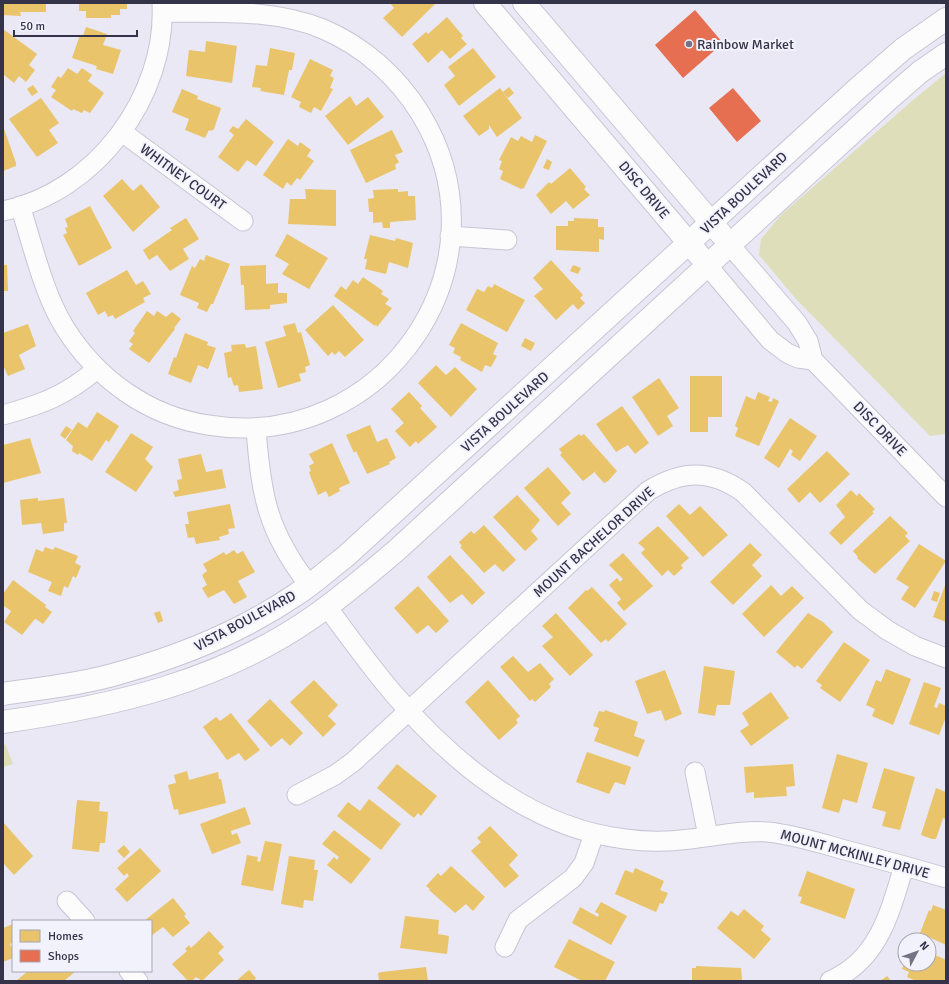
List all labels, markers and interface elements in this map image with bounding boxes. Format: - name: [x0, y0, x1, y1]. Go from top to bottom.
- scale bar: [14, 12, 137, 38]
- text: 50 m: [20, 19, 45, 34]
- place label: Rainbow Market: [697, 36, 794, 53]
- marker: Rainbow Market: [684, 39, 694, 49]
- street label: WHITNEY COURT: [137, 140, 229, 214]
- street label: VISTA BOULEVARD: [697, 148, 791, 238]
- street label: DISC DRIVE: [615, 158, 673, 222]
- street label: VISTA BOULEVARD: [457, 368, 553, 456]
- street label: DISC DRIVE: [850, 398, 910, 460]
- street label: MOUNT BACHELOR DRIVE: [530, 483, 658, 601]
- street label: VISTA BOULEVARD: [191, 587, 299, 655]
- street label: MOUNT MCKINLEY DRIVE: [778, 826, 932, 882]
- legend: [12, 920, 152, 972]
- text: Homes: [48, 929, 83, 944]
- north arrow: [897, 932, 937, 972]
- text: N: [917, 939, 932, 953]
- text: Shops: [48, 949, 79, 964]

